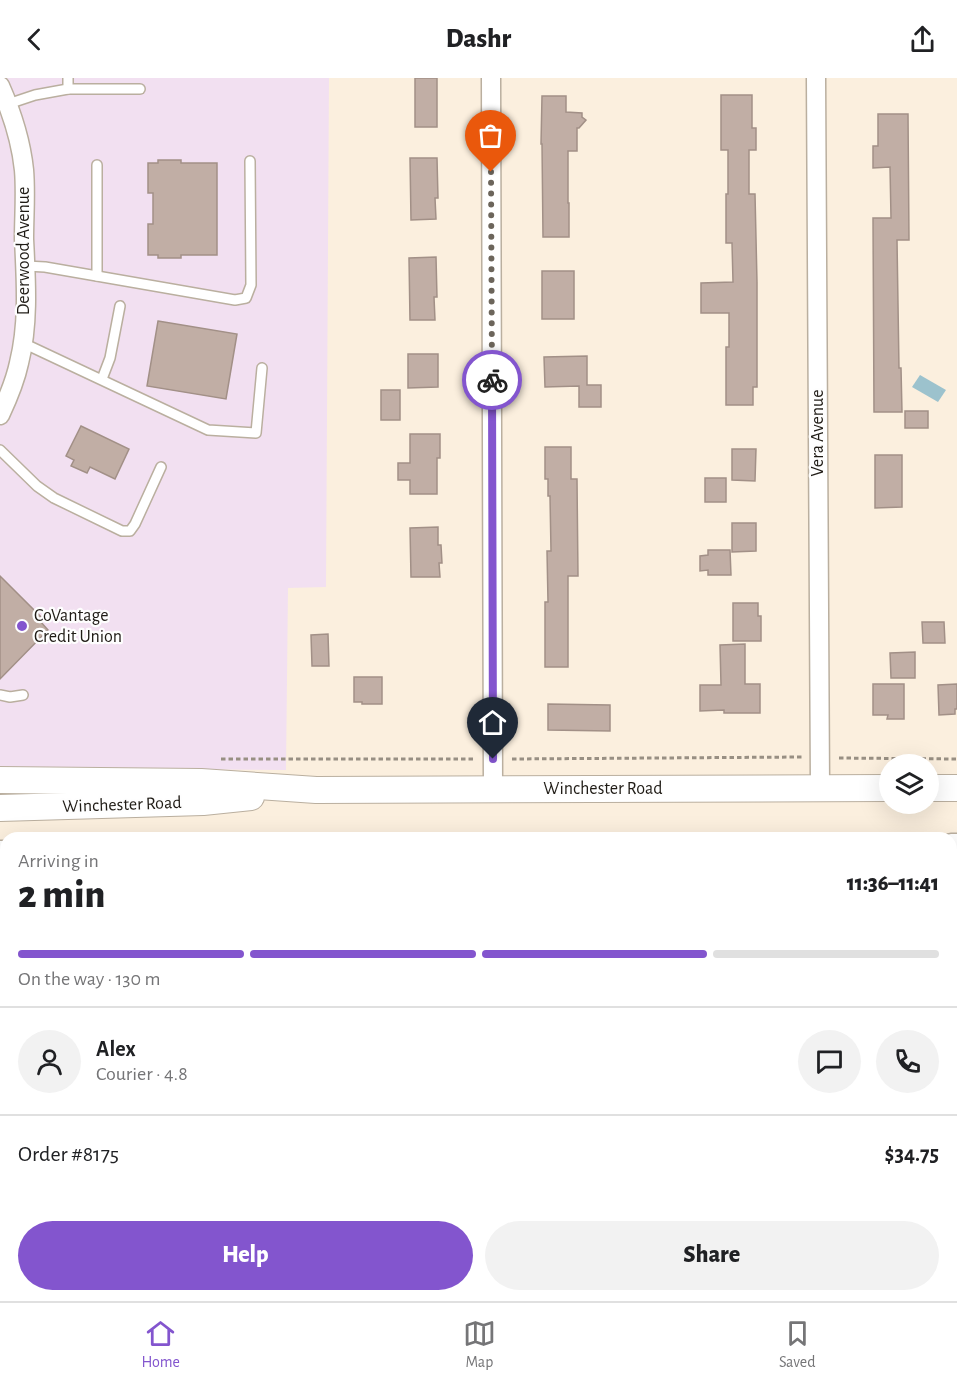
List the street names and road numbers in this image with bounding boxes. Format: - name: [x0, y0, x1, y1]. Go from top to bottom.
- street label: Deerwood Avenue: [15, 187, 33, 315]
- street label: Vera Avenue: [809, 389, 827, 477]
- street label: Winchester Road: [543, 780, 663, 798]
- street label: Winchester Road: [62, 794, 182, 816]

